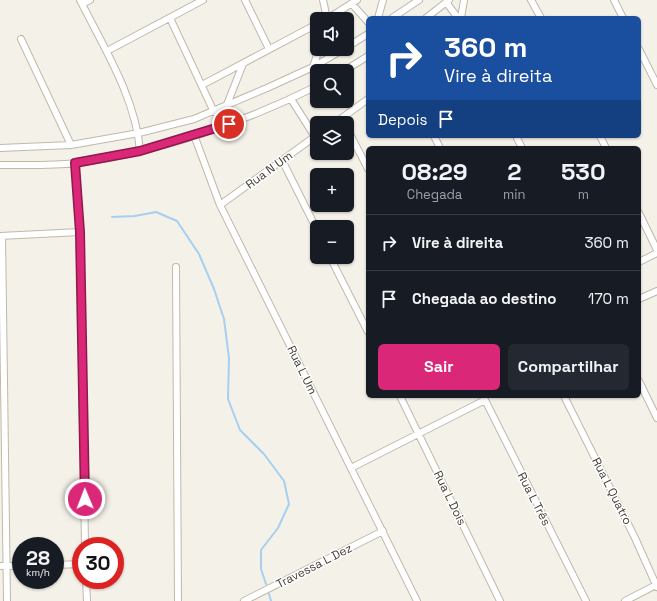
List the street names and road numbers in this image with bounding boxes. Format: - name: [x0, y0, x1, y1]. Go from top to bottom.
- street label: Rua N Um: [242, 148, 296, 192]
- street label: Rua L Um: [283, 343, 321, 397]
- street label: Rua L Quatro: [588, 455, 636, 527]
- street label: Rua L Dois: [430, 468, 470, 528]
- street label: Rua L Três: [514, 470, 554, 528]
- street label: Travessa L Dez: [273, 540, 355, 592]

